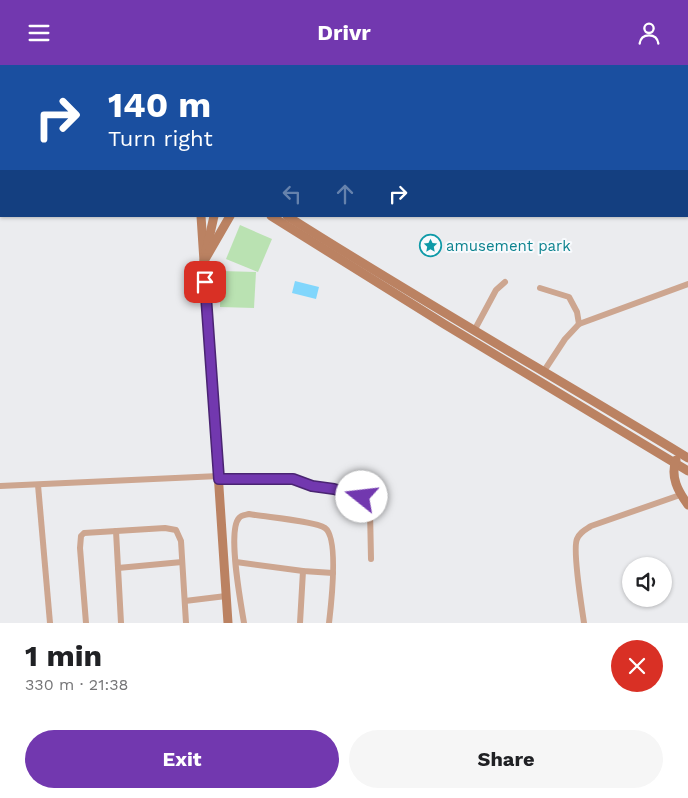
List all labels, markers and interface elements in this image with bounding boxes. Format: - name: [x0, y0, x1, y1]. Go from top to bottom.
- icon: menu: [25, 19, 53, 47]
- icon: person: [635, 19, 663, 47]
- text: Drivr: [317, 20, 371, 45]
- text: 140 m: [108, 84, 211, 126]
- icon: right: [25, 85, 90, 150]
- text: Turn right: [108, 126, 213, 151]
- icon: left: [278, 180, 306, 208]
- icon: ahead: [331, 180, 359, 208]
- icon: right: [384, 180, 412, 208]
- place icon: amusement park: [418, 234, 442, 258]
- place label: amusement park: [446, 237, 571, 255]
- pin: [184, 261, 226, 303]
- icon: arrive: [191, 268, 219, 296]
- position arrow: [335, 470, 387, 522]
- map controls: [622, 557, 672, 607]
- button: sound: [622, 557, 672, 607]
- text: 1 min: [25, 638, 102, 673]
- button: close: [611, 640, 663, 692]
- text: 330 m · 21:38: [25, 675, 128, 694]
- button: Exit: [25, 730, 339, 788]
- button: Share: [349, 730, 663, 788]

